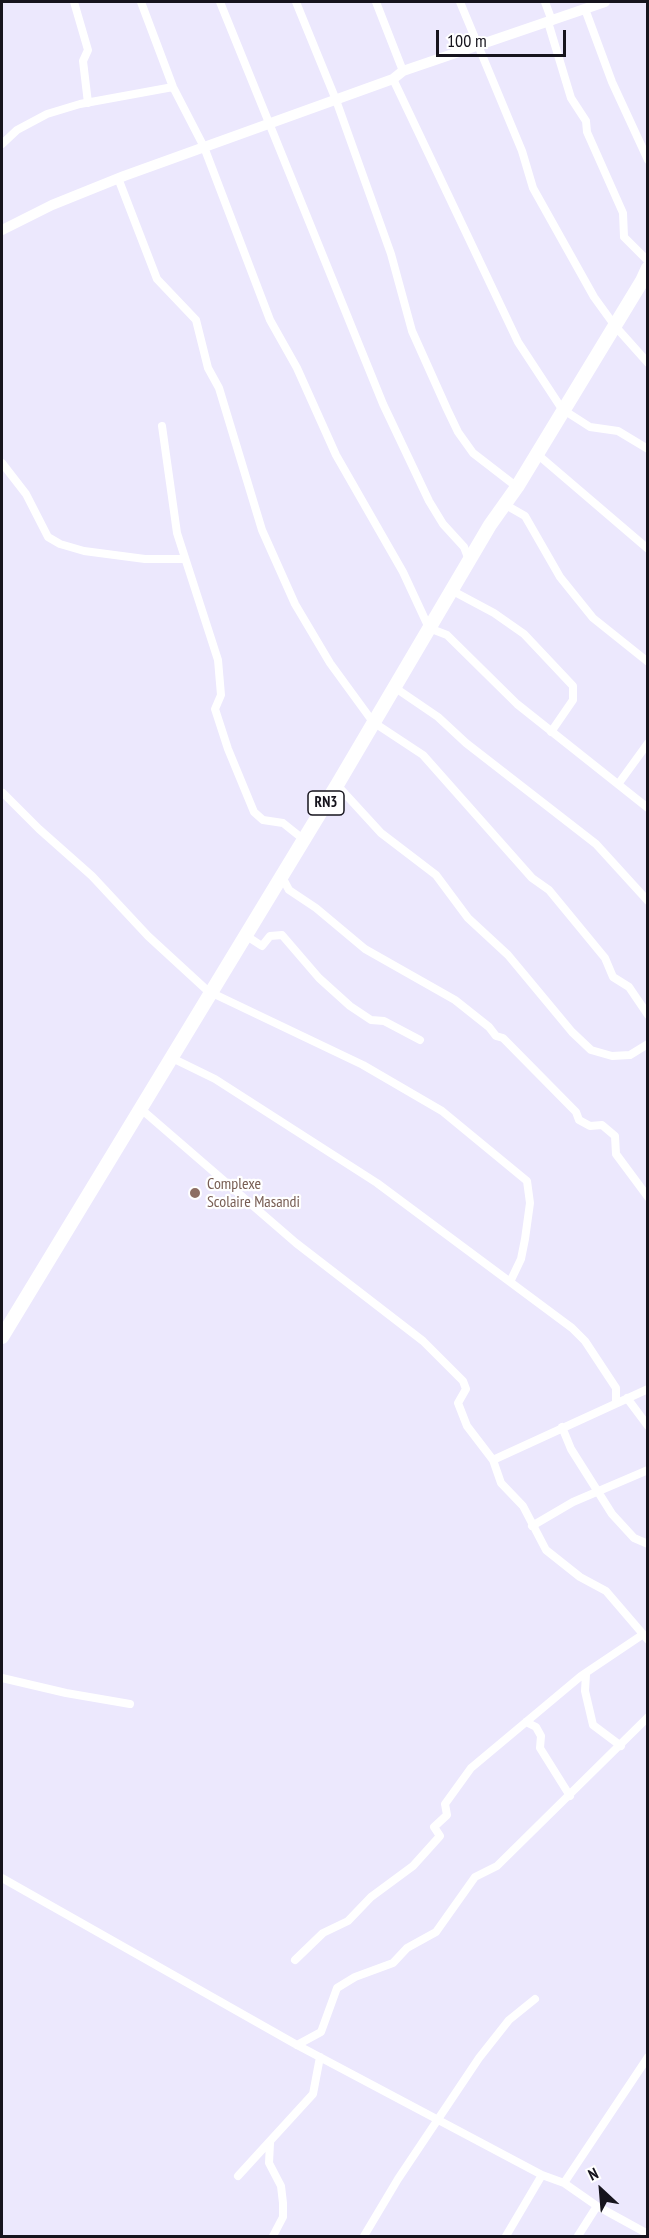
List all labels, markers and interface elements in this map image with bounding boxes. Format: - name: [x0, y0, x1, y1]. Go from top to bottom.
- scale bar: [439, 18, 570, 56]
- text: 100 m: [447, 29, 487, 52]
- road number: RN3: [308, 791, 344, 815]
- place label: Complexe Scolaire Masandi: [207, 1174, 300, 1212]
- marker: Complexe Scolaire Masandi: [188, 1186, 202, 1200]
- north arrow: [571, 2160, 631, 2220]
- text: N: [585, 2163, 601, 2185]

